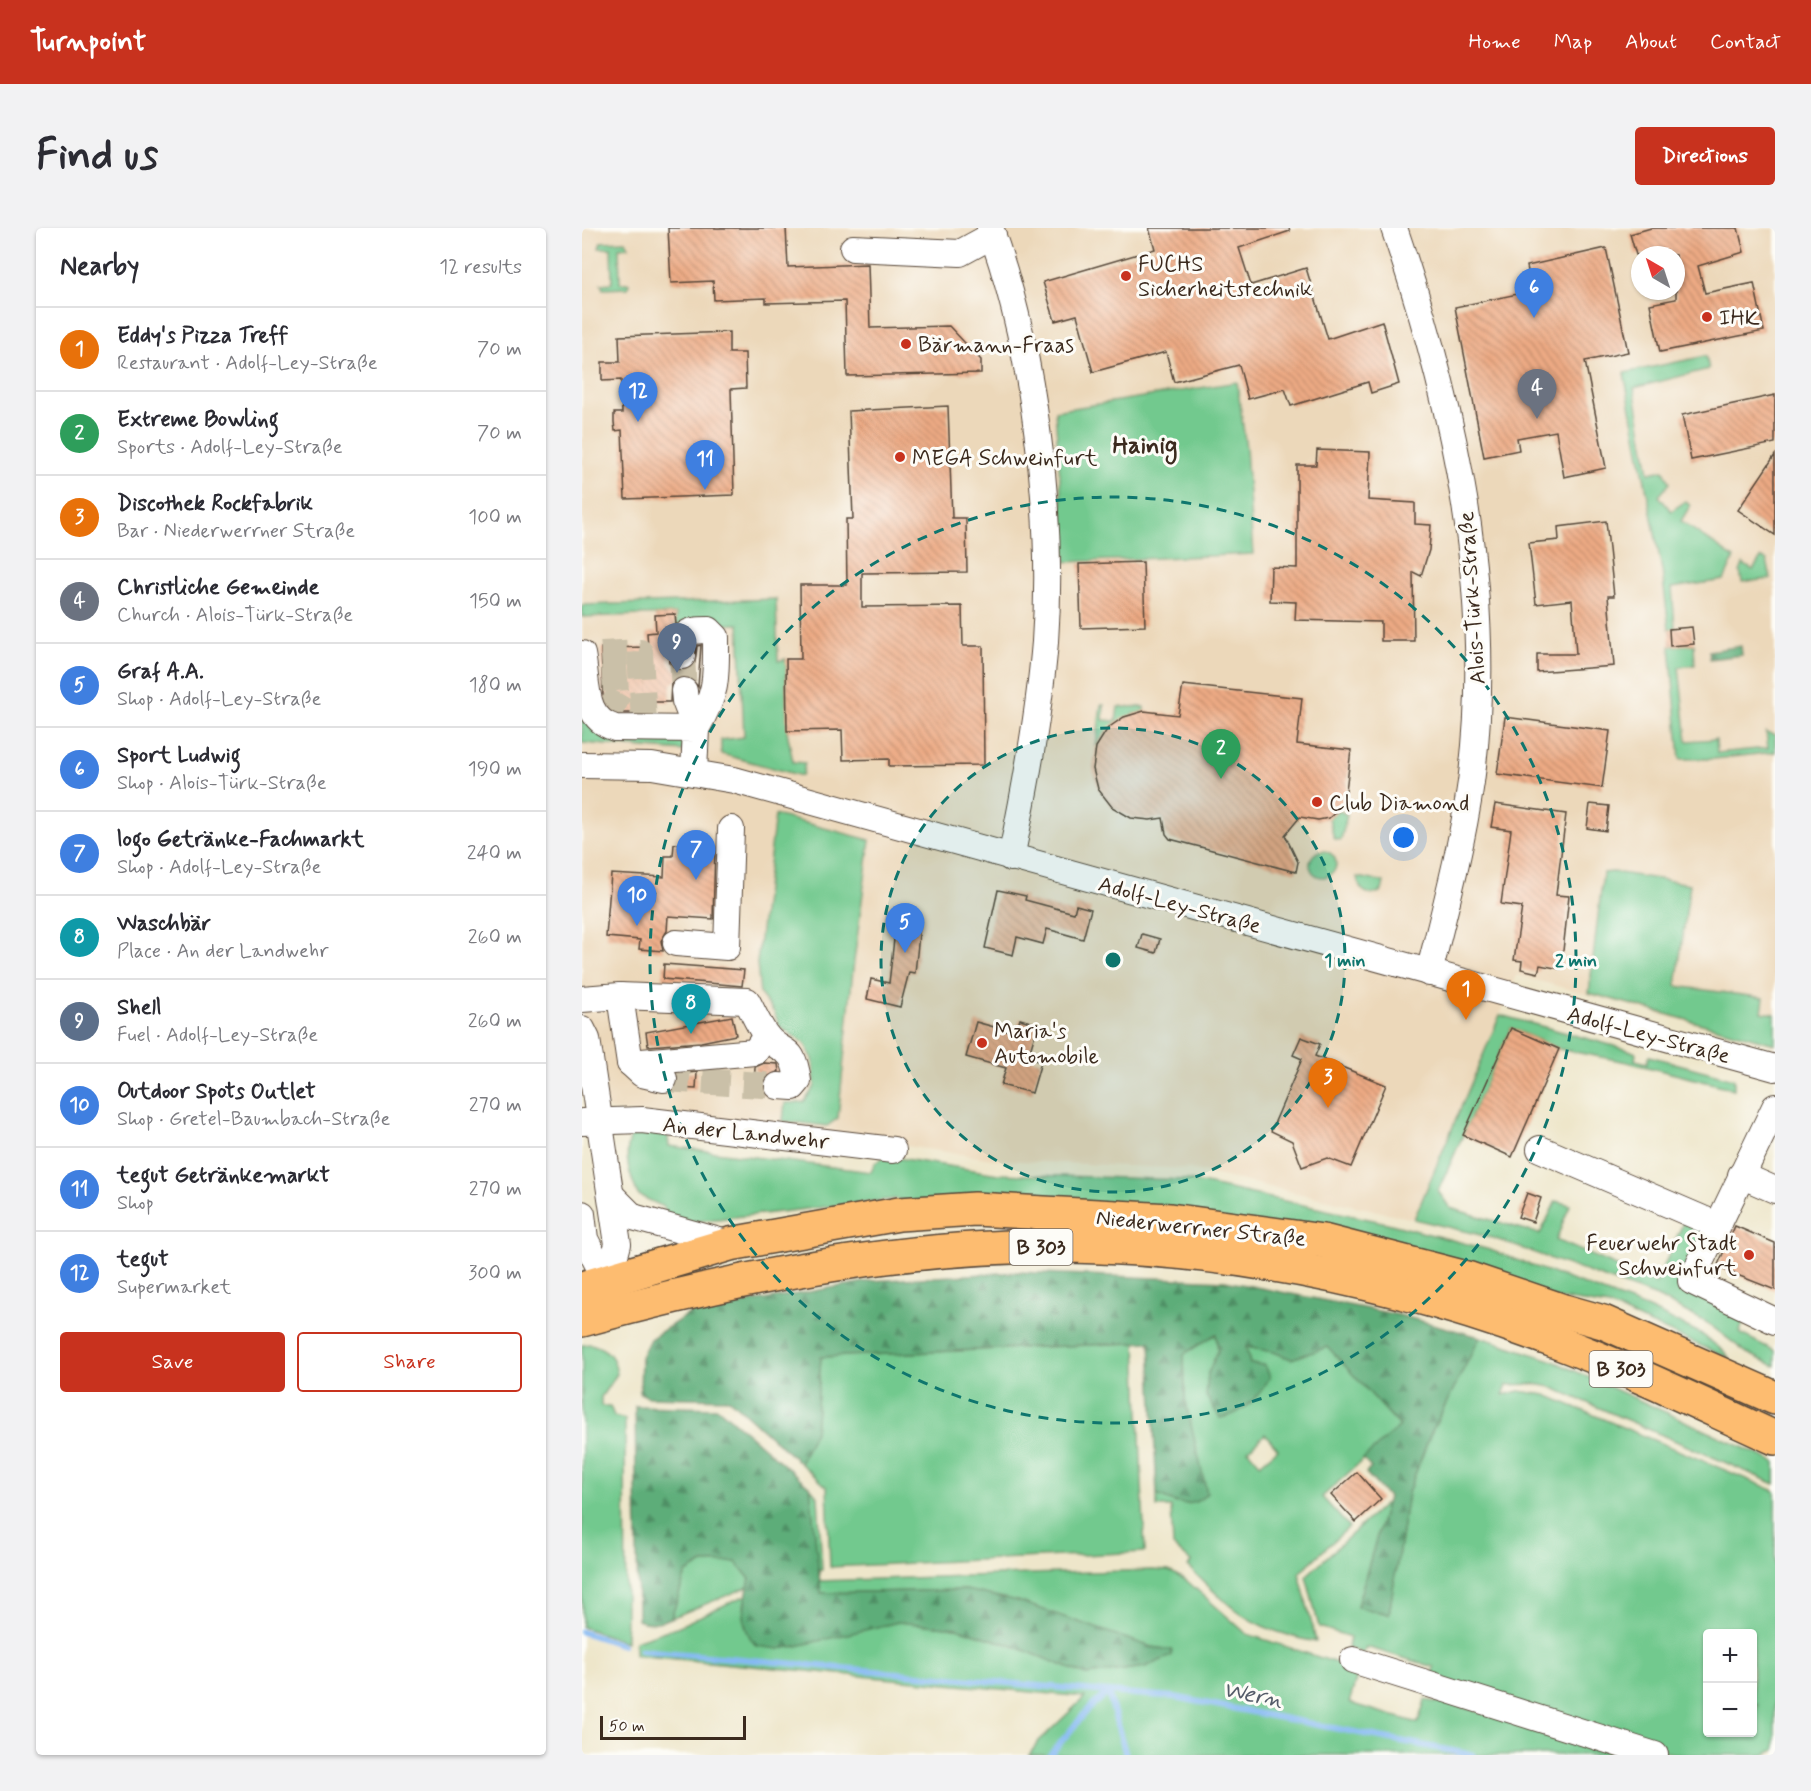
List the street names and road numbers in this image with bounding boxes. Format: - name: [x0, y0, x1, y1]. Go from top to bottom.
- street label: Alois-Türk-Straße: [1453, 510, 1493, 685]
- street label: Adolf-Ley-Straße: [1095, 871, 1264, 941]
- street label: Adolf-Ley-Straße: [1564, 1001, 1733, 1071]
- street label: An der Landwehr: [661, 1111, 831, 1157]
- street label: Niederwerrner Straße: [1095, 1204, 1307, 1254]
- road number: B 303: [1010, 1229, 1072, 1265]
- road number: B 303: [1590, 1351, 1652, 1387]

